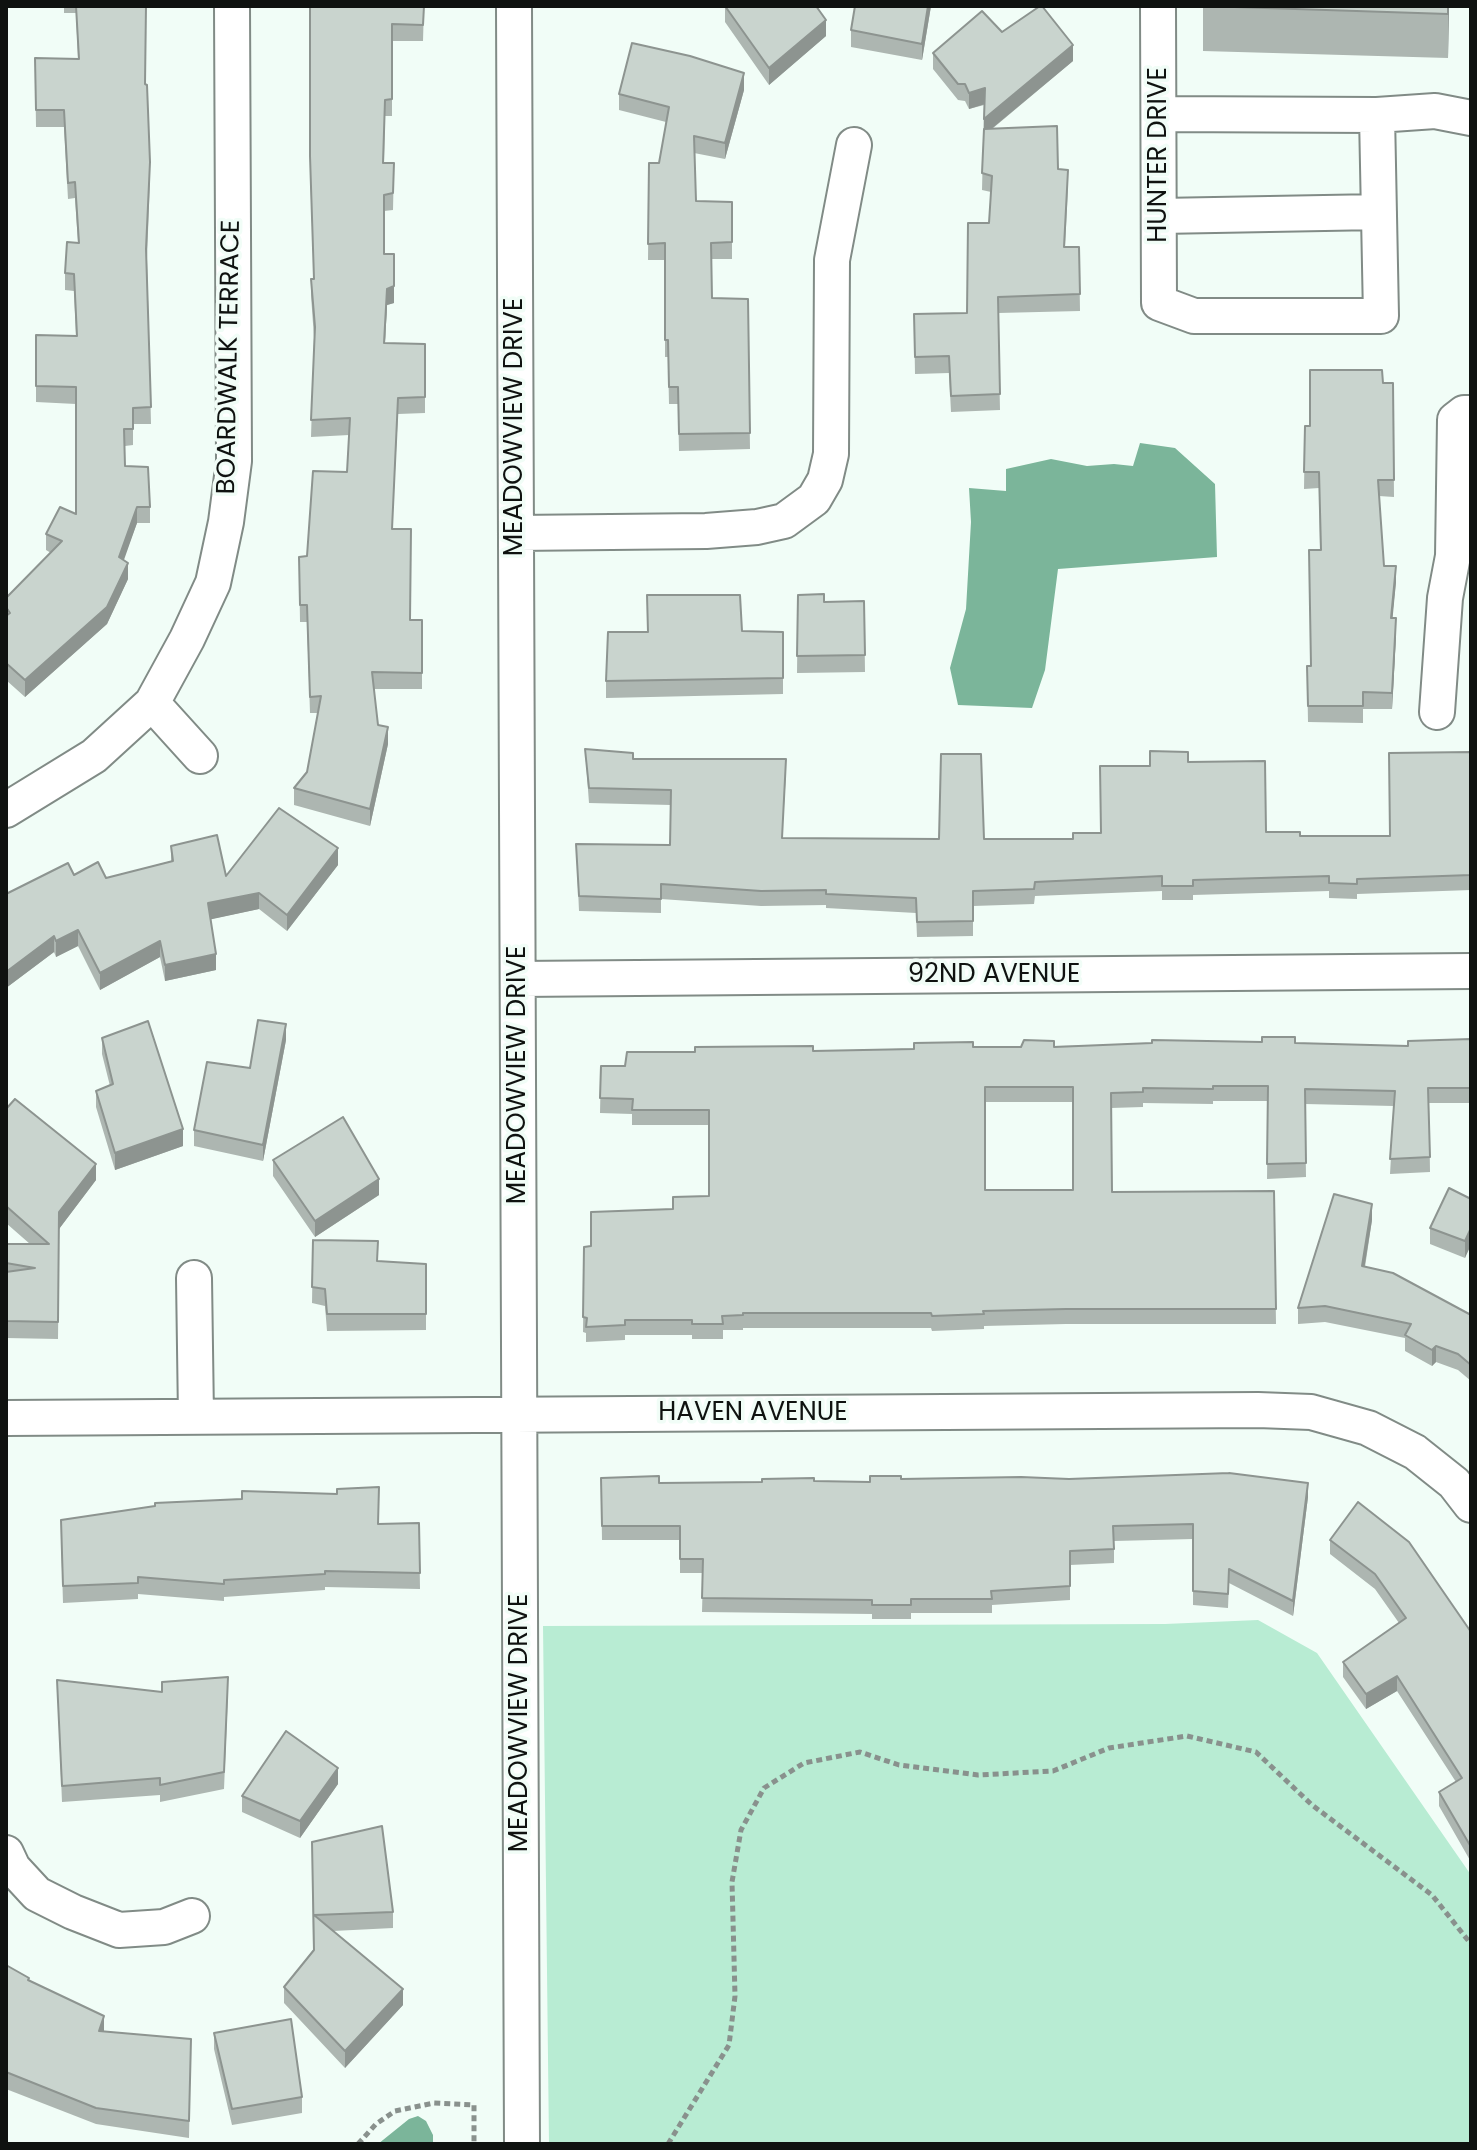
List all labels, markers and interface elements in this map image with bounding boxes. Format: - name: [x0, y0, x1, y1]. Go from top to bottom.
- street label: HUNTER DRIVE: [1143, 67, 1175, 243]
- street label: BOARDWALK TERRACE: [212, 219, 248, 495]
- street label: MEADOWVIEW DRIVE: [499, 298, 531, 556]
- street label: MEADOWVIEW DRIVE: [502, 946, 534, 1204]
- street label: 92ND AVENUE: [908, 959, 1080, 991]
- street label: HAVEN AVENUE: [658, 1397, 848, 1429]
- street label: MEADOWVIEW DRIVE: [504, 1594, 536, 1852]

